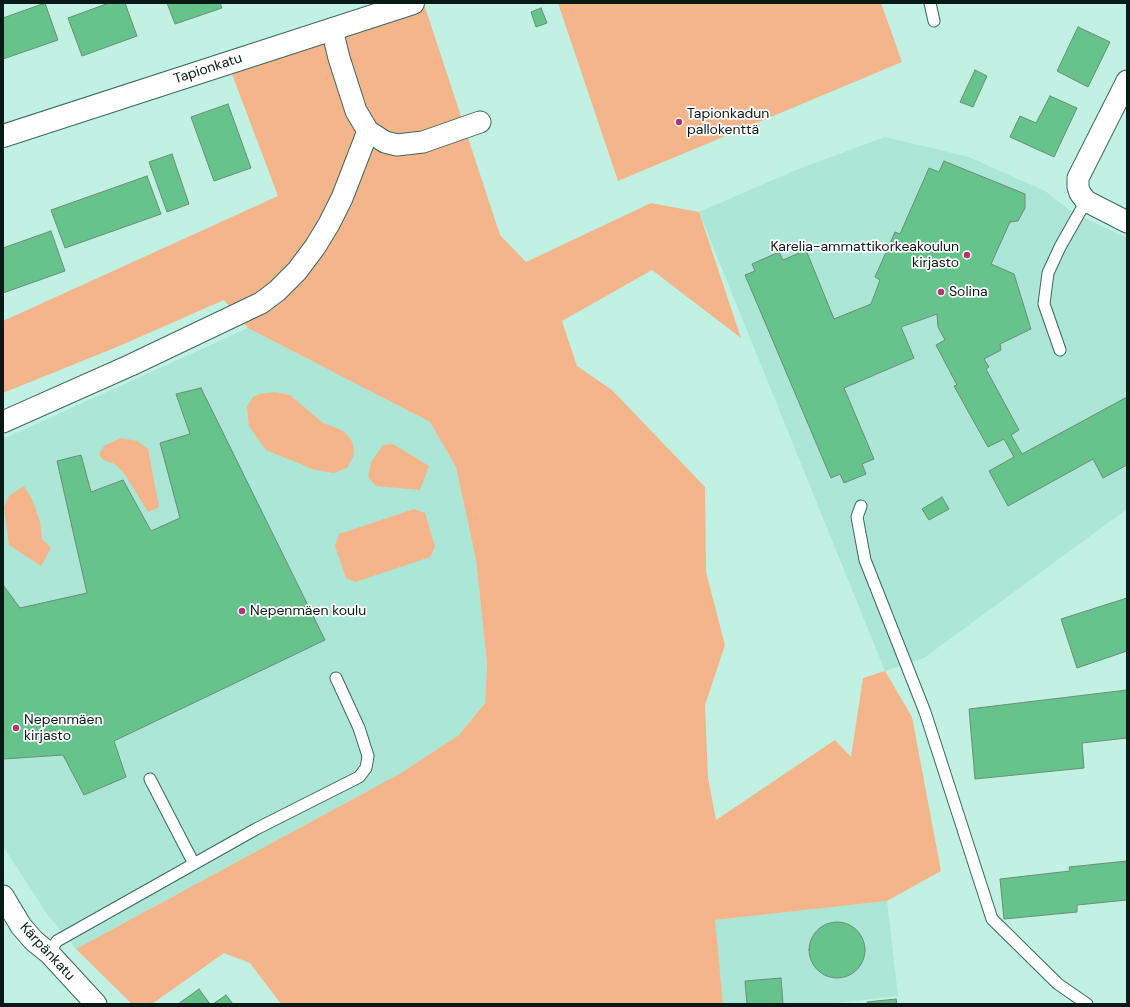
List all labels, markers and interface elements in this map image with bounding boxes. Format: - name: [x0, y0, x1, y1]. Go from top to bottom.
- street label: Tapionkatu: [172, 50, 244, 88]
- place label: Tapionkadun pallokenttä: [687, 106, 769, 138]
- marker: Tapionkadun pallokenttä: [674, 117, 684, 127]
- place label: Karelia-ammattikorkeakoulun kirjasto: [770, 239, 959, 272]
- marker: Karelia-ammattikorkeakoulun kirjasto: [962, 250, 972, 260]
- place label: Solina: [949, 284, 988, 300]
- marker: Solina: [936, 287, 946, 297]
- place label: Nepenmäen koulu: [250, 603, 366, 619]
- marker: Nepenmäen koulu: [237, 606, 247, 616]
- place label: Nepenmäen kirjasto: [24, 712, 102, 744]
- marker: Nepenmäen kirjasto: [11, 723, 21, 733]
- street label: Kärpänkatu: [16, 920, 78, 984]

